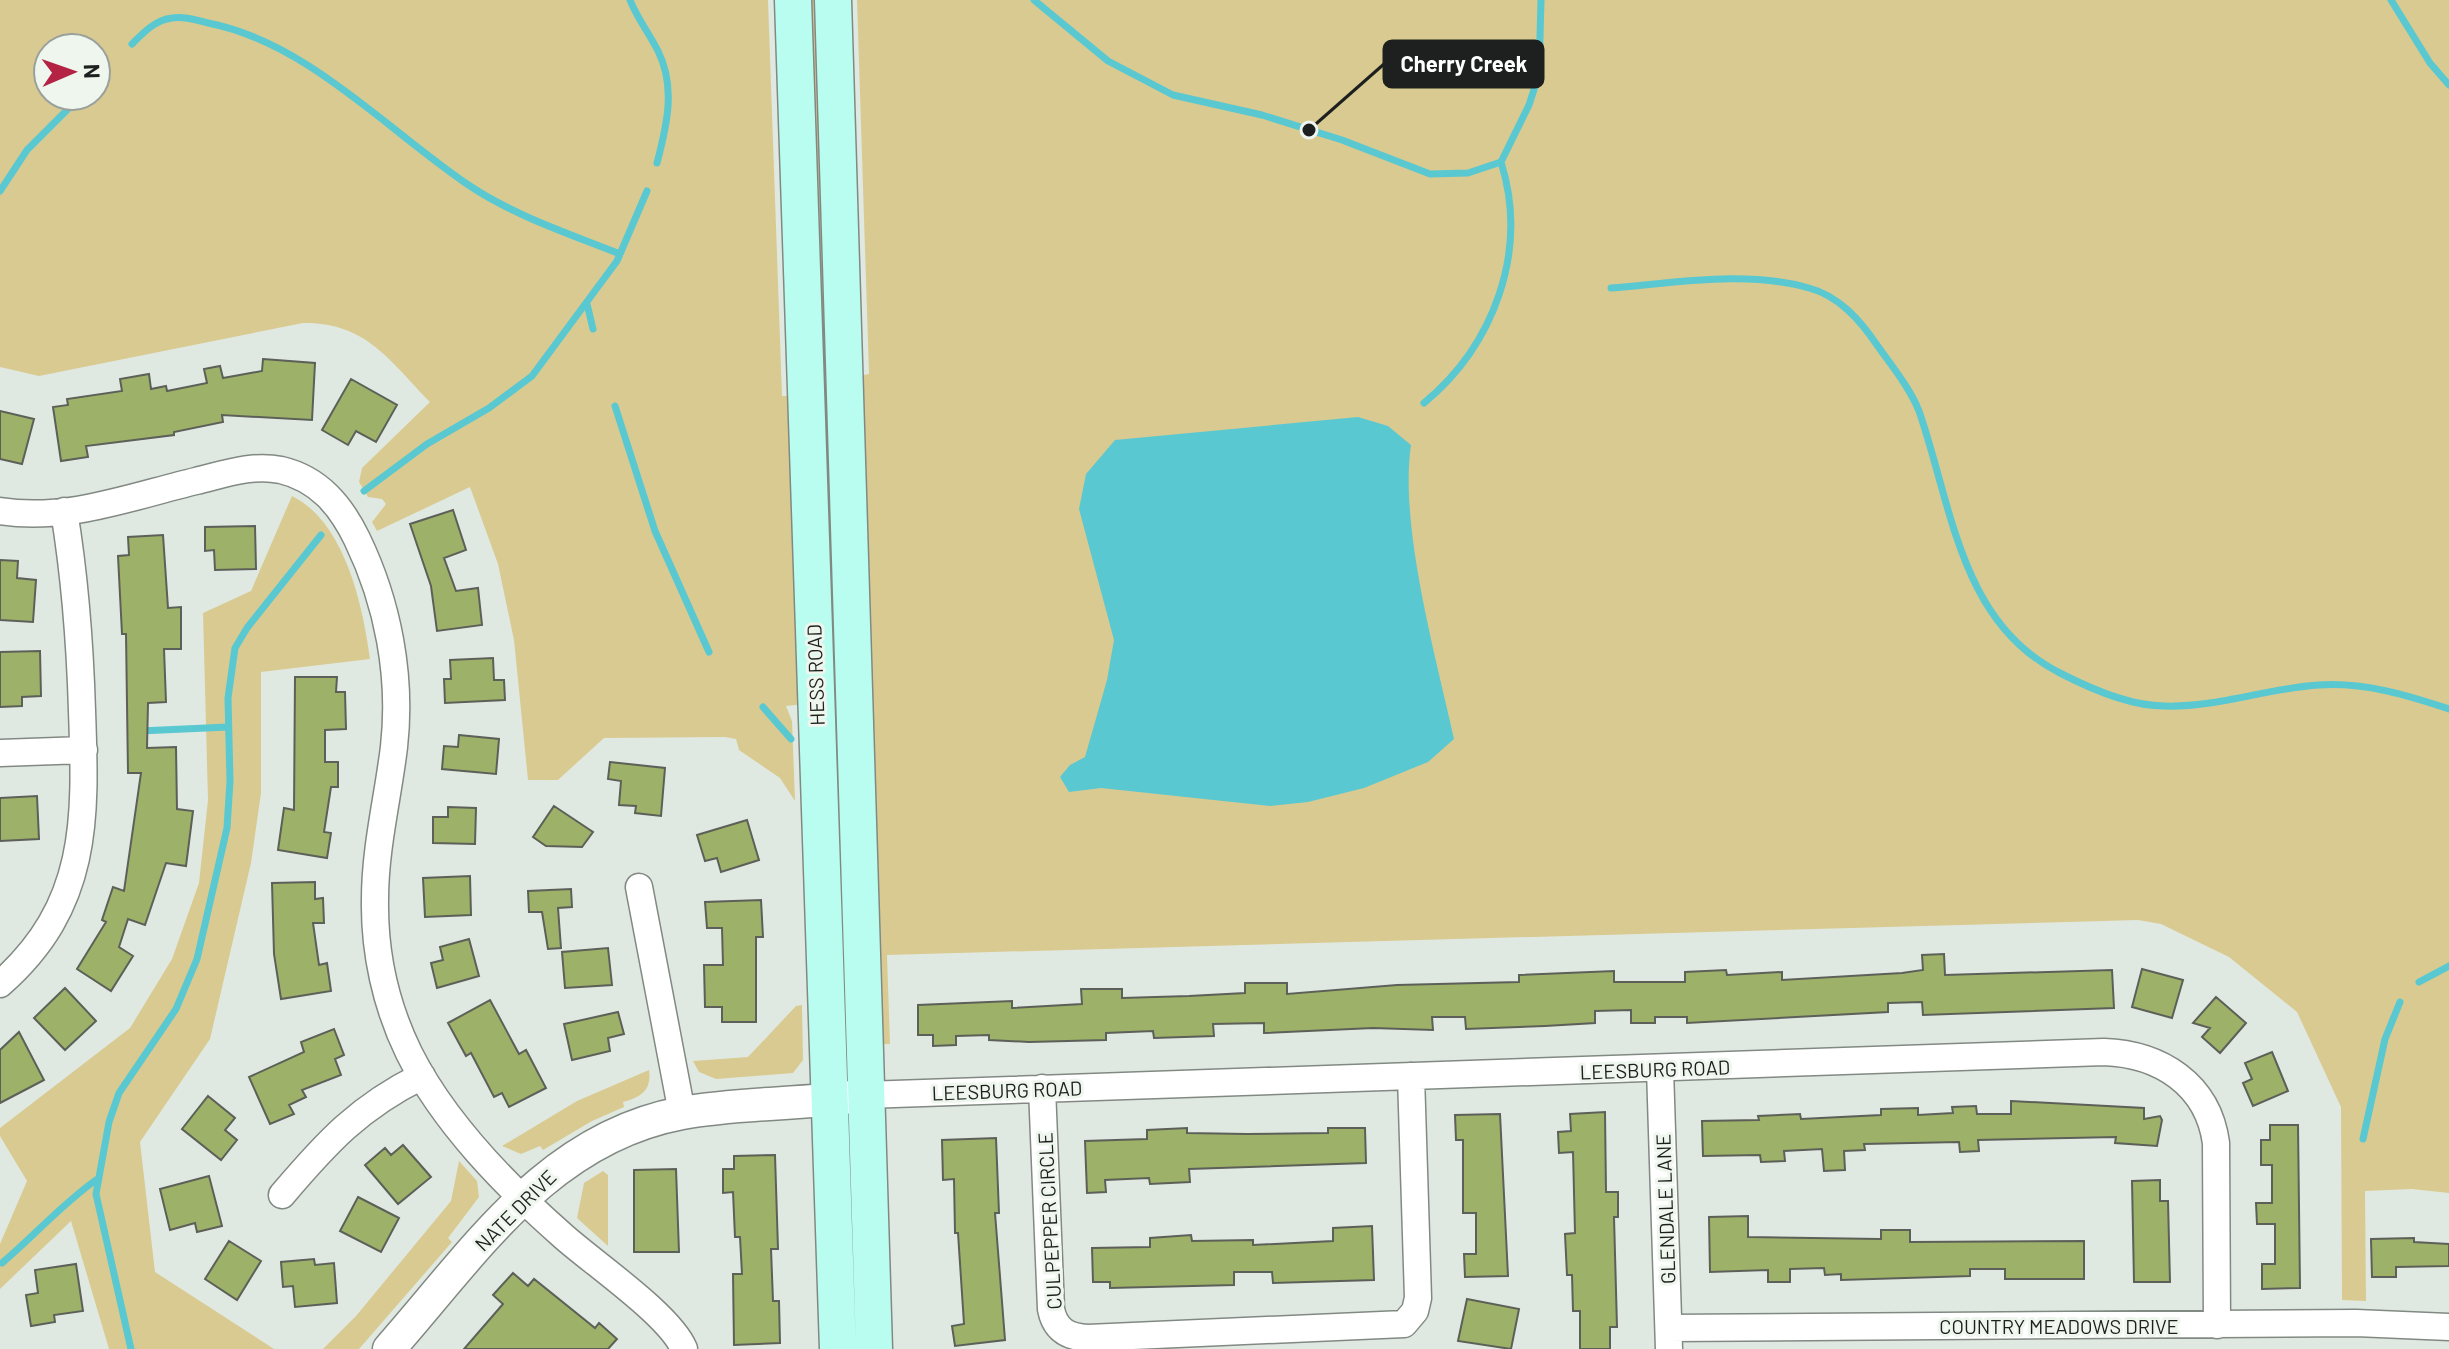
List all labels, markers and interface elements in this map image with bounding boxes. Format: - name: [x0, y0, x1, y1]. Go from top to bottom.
- north arrow: [32, 32, 112, 112]
- callout: Cherry Creek: [1384, 41, 1543, 87]
- text: Cherry Creek: [1400, 50, 1528, 76]
- text: N: [80, 63, 106, 79]
- street label: HESS ROAD: [801, 624, 829, 726]
- street label: LEESBURG ROAD: [1579, 1054, 1731, 1084]
- street label: LEESBURG ROAD: [931, 1075, 1083, 1105]
- street label: CULPEPPER CIRCLE: [1032, 1132, 1066, 1310]
- street label: GLENDALE LANE: [1650, 1134, 1680, 1284]
- street label: NATE DRIVE: [469, 1164, 561, 1256]
- street label: COUNTRY MEADOWS DRIVE: [1939, 1314, 2179, 1338]

